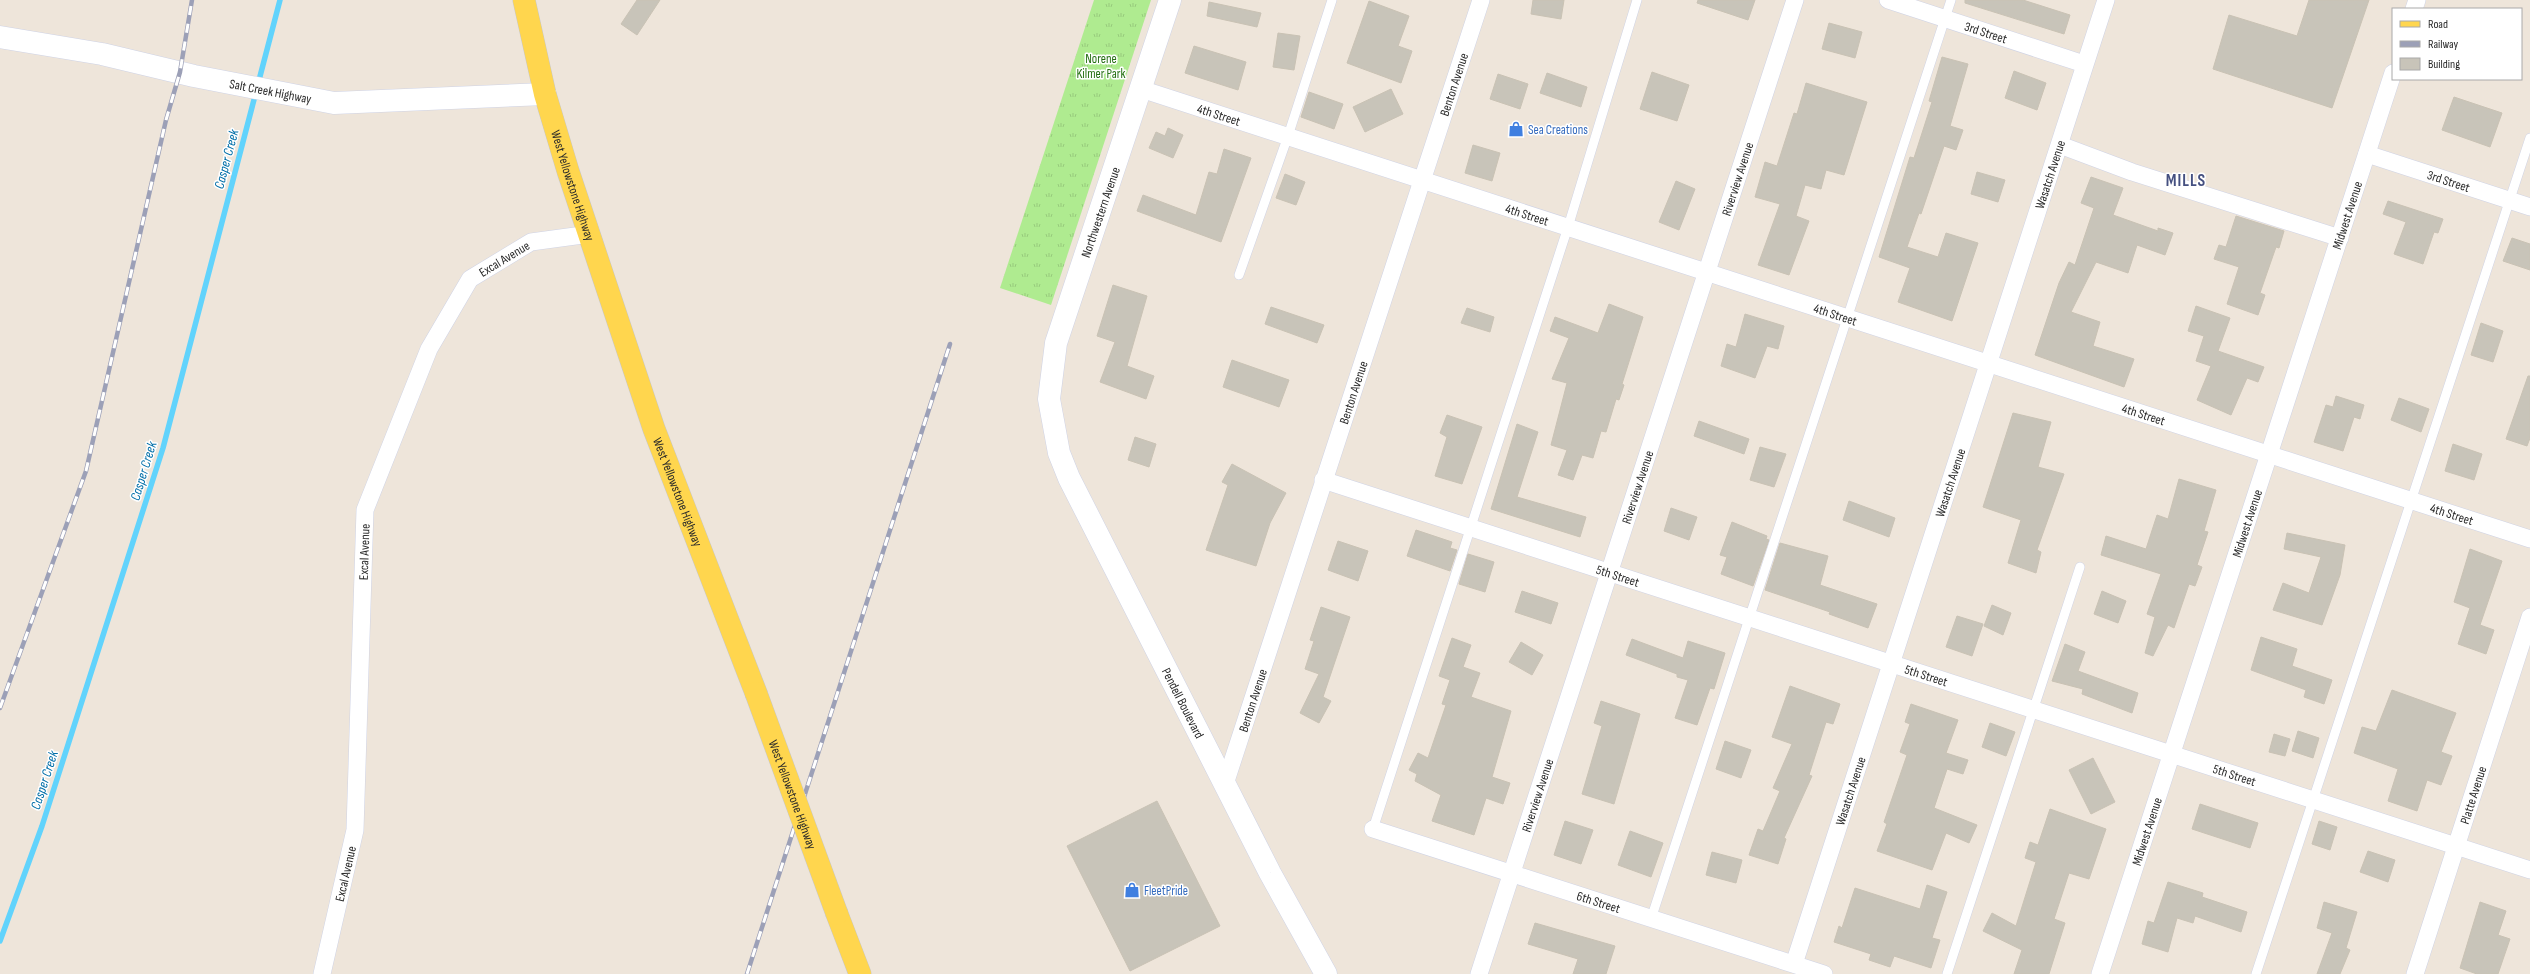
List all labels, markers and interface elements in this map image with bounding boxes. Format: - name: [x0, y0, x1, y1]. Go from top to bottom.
- legend: [2392, 8, 2522, 80]
- text: Road: [2428, 17, 2448, 32]
- street label: 3rd Street: [1962, 18, 2009, 47]
- text: Railway: [2428, 37, 2459, 52]
- park label: Norene Kilmer Park: [1076, 51, 1126, 82]
- street label: Benton Avenue: [1437, 51, 1472, 118]
- text: Building: [2428, 57, 2460, 72]
- street label: Salt Creek Highway: [228, 76, 313, 107]
- street label: 4th Street: [1195, 101, 1242, 130]
- shop icon: Sea Creations: [1507, 120, 1525, 138]
- place label: Sea Creations: [1528, 122, 1588, 138]
- water label: Casper Creek: [210, 127, 243, 191]
- street label: West Yellowstone Highway: [547, 128, 598, 243]
- street label: Wasatch Avenue: [2032, 138, 2069, 211]
- street label: Riverview Avenue: [1719, 140, 1757, 218]
- street label: Northwestern Avenue: [1078, 165, 1124, 260]
- street label: 3rd Street: [2425, 167, 2472, 196]
- district label: MILLS: [2166, 171, 2206, 191]
- street label: Midwest Avenue: [2329, 179, 2366, 251]
- street label: 4th Street: [1503, 201, 1551, 230]
- street label: Excal Avenue: [476, 238, 533, 281]
- street label: 4th Street: [1812, 300, 1859, 329]
- street label: Benton Avenue: [1336, 359, 1372, 426]
- street label: 4th Street: [2120, 400, 2167, 429]
- street label: West Yellowstone Highway: [649, 435, 706, 549]
- water label: Casper Creek: [126, 439, 161, 503]
- street label: Wasatch Avenue: [1932, 446, 1969, 519]
- street label: Riverview Avenue: [1619, 449, 1657, 526]
- street label: Midwest Avenue: [2229, 487, 2266, 560]
- street label: 4th Street: [2428, 500, 2475, 529]
- street label: Excal Avenue: [356, 523, 374, 580]
- street label: 5th Street: [1594, 562, 1641, 591]
- street label: 5th Street: [1902, 661, 1950, 690]
- street label: Pendell Boulevard: [1158, 665, 1207, 741]
- street label: Benton Avenue: [1236, 667, 1271, 734]
- street label: West Yellowstone Highway: [765, 738, 820, 852]
- water label: Casper Creek: [27, 748, 62, 812]
- street label: Wasatch Avenue: [1832, 755, 1870, 828]
- street label: Riverview Avenue: [1519, 757, 1557, 834]
- street label: 5th Street: [2211, 761, 2258, 790]
- street label: Platte Avenue: [2457, 764, 2490, 826]
- street label: Midwest Avenue: [2129, 796, 2166, 868]
- street label: Excal Avenue: [332, 845, 360, 903]
- shop icon: FleetPride: [1123, 881, 1141, 899]
- place label: FleetPride: [1144, 883, 1188, 899]
- street label: 6th Street: [1575, 888, 1622, 917]

